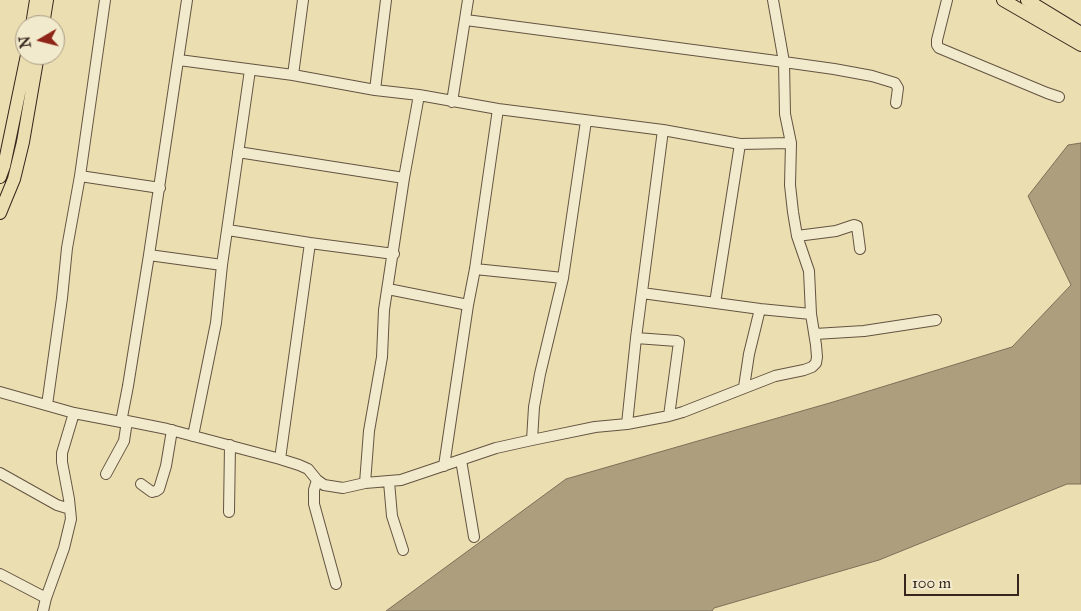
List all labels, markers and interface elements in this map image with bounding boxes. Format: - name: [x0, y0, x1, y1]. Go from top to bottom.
- north arrow: [15, 15, 65, 65]
- text: N: [16, 35, 35, 49]
- scale bar: [906, 564, 1021, 596]
- text: 100 m: [912, 574, 951, 592]

